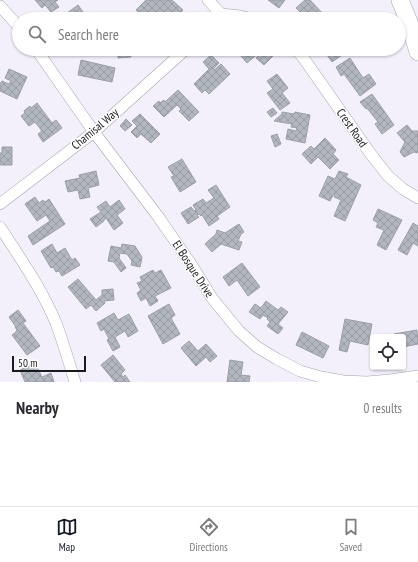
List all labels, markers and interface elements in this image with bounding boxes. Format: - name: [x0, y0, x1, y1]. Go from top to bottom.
- search box: [12, 12, 406, 56]
- icon: search: [26, 23, 48, 45]
- text: Search here: [58, 25, 119, 44]
- street label: Chamisal Way: [68, 104, 122, 153]
- street label: Crest Road: [334, 105, 371, 150]
- street label: El Bosque Drive: [169, 237, 217, 300]
- map controls: [370, 334, 406, 370]
- button: locate: [370, 334, 406, 370]
- scale bar: [12, 354, 86, 373]
- text: 50 m: [18, 356, 37, 370]
- text: Nearby: [16, 397, 59, 419]
- text: 0 results: [363, 400, 402, 417]
- tab: Map: [56, 516, 78, 554]
- tab: Directions: [190, 516, 228, 554]
- tab: Saved: [339, 516, 362, 554]

